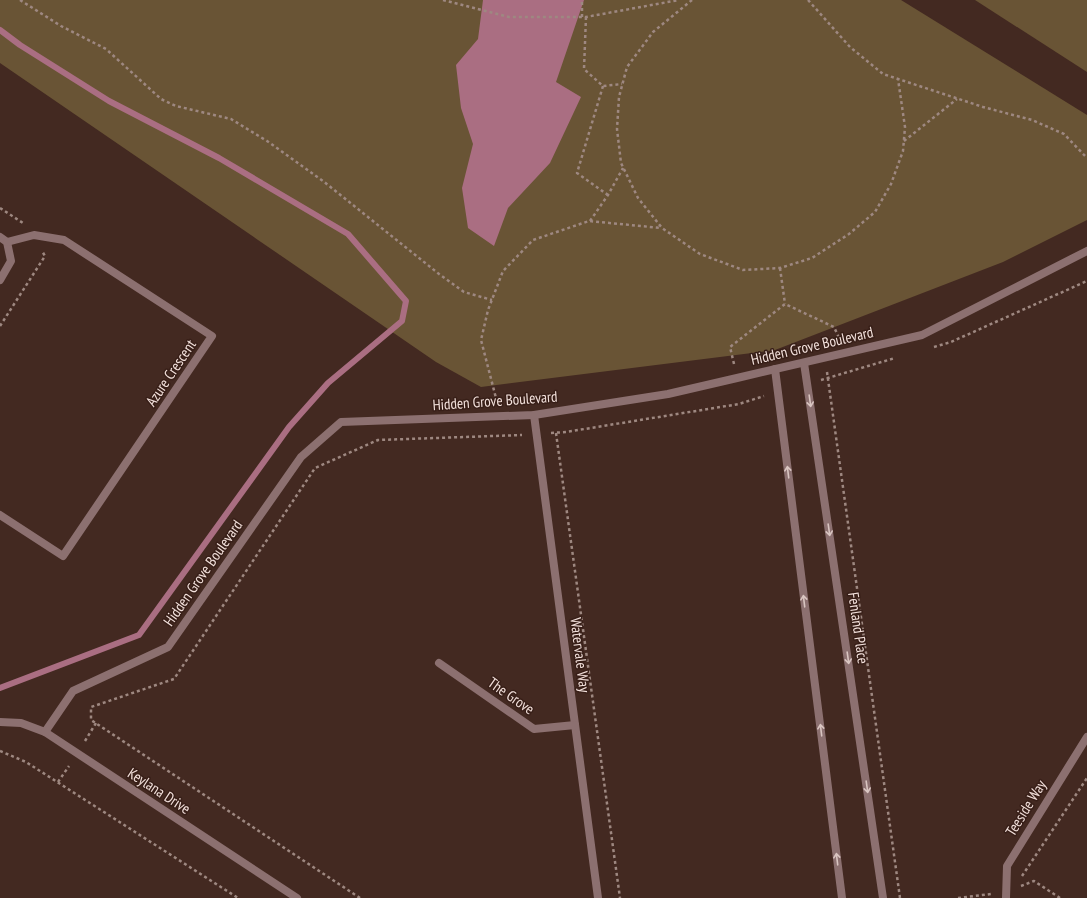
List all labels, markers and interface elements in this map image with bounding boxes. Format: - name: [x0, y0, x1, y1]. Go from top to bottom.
- street label: Hidden Grove Boulevard: [749, 322, 875, 369]
- street label: Azure Crescent: [141, 336, 200, 410]
- street label: Hidden Grove Boulevard: [432, 387, 558, 414]
- one-way arrow: [806, 394, 814, 407]
- one-way arrow: [784, 466, 792, 479]
- street label: Hidden Grove Boulevard: [159, 516, 246, 629]
- one-way arrow: [825, 523, 833, 536]
- street label: Fenland Place: [844, 591, 873, 665]
- one-way arrow: [800, 595, 808, 608]
- street label: Watervale Way: [566, 616, 595, 694]
- one-way arrow: [844, 651, 852, 664]
- street label: The Grove: [484, 673, 538, 718]
- one-way arrow: [817, 724, 824, 737]
- street label: Keylana Drive: [124, 763, 194, 818]
- street label: Teeside Way: [1001, 776, 1050, 839]
- one-way arrow: [863, 780, 871, 793]
- one-way arrow: [833, 853, 841, 866]

